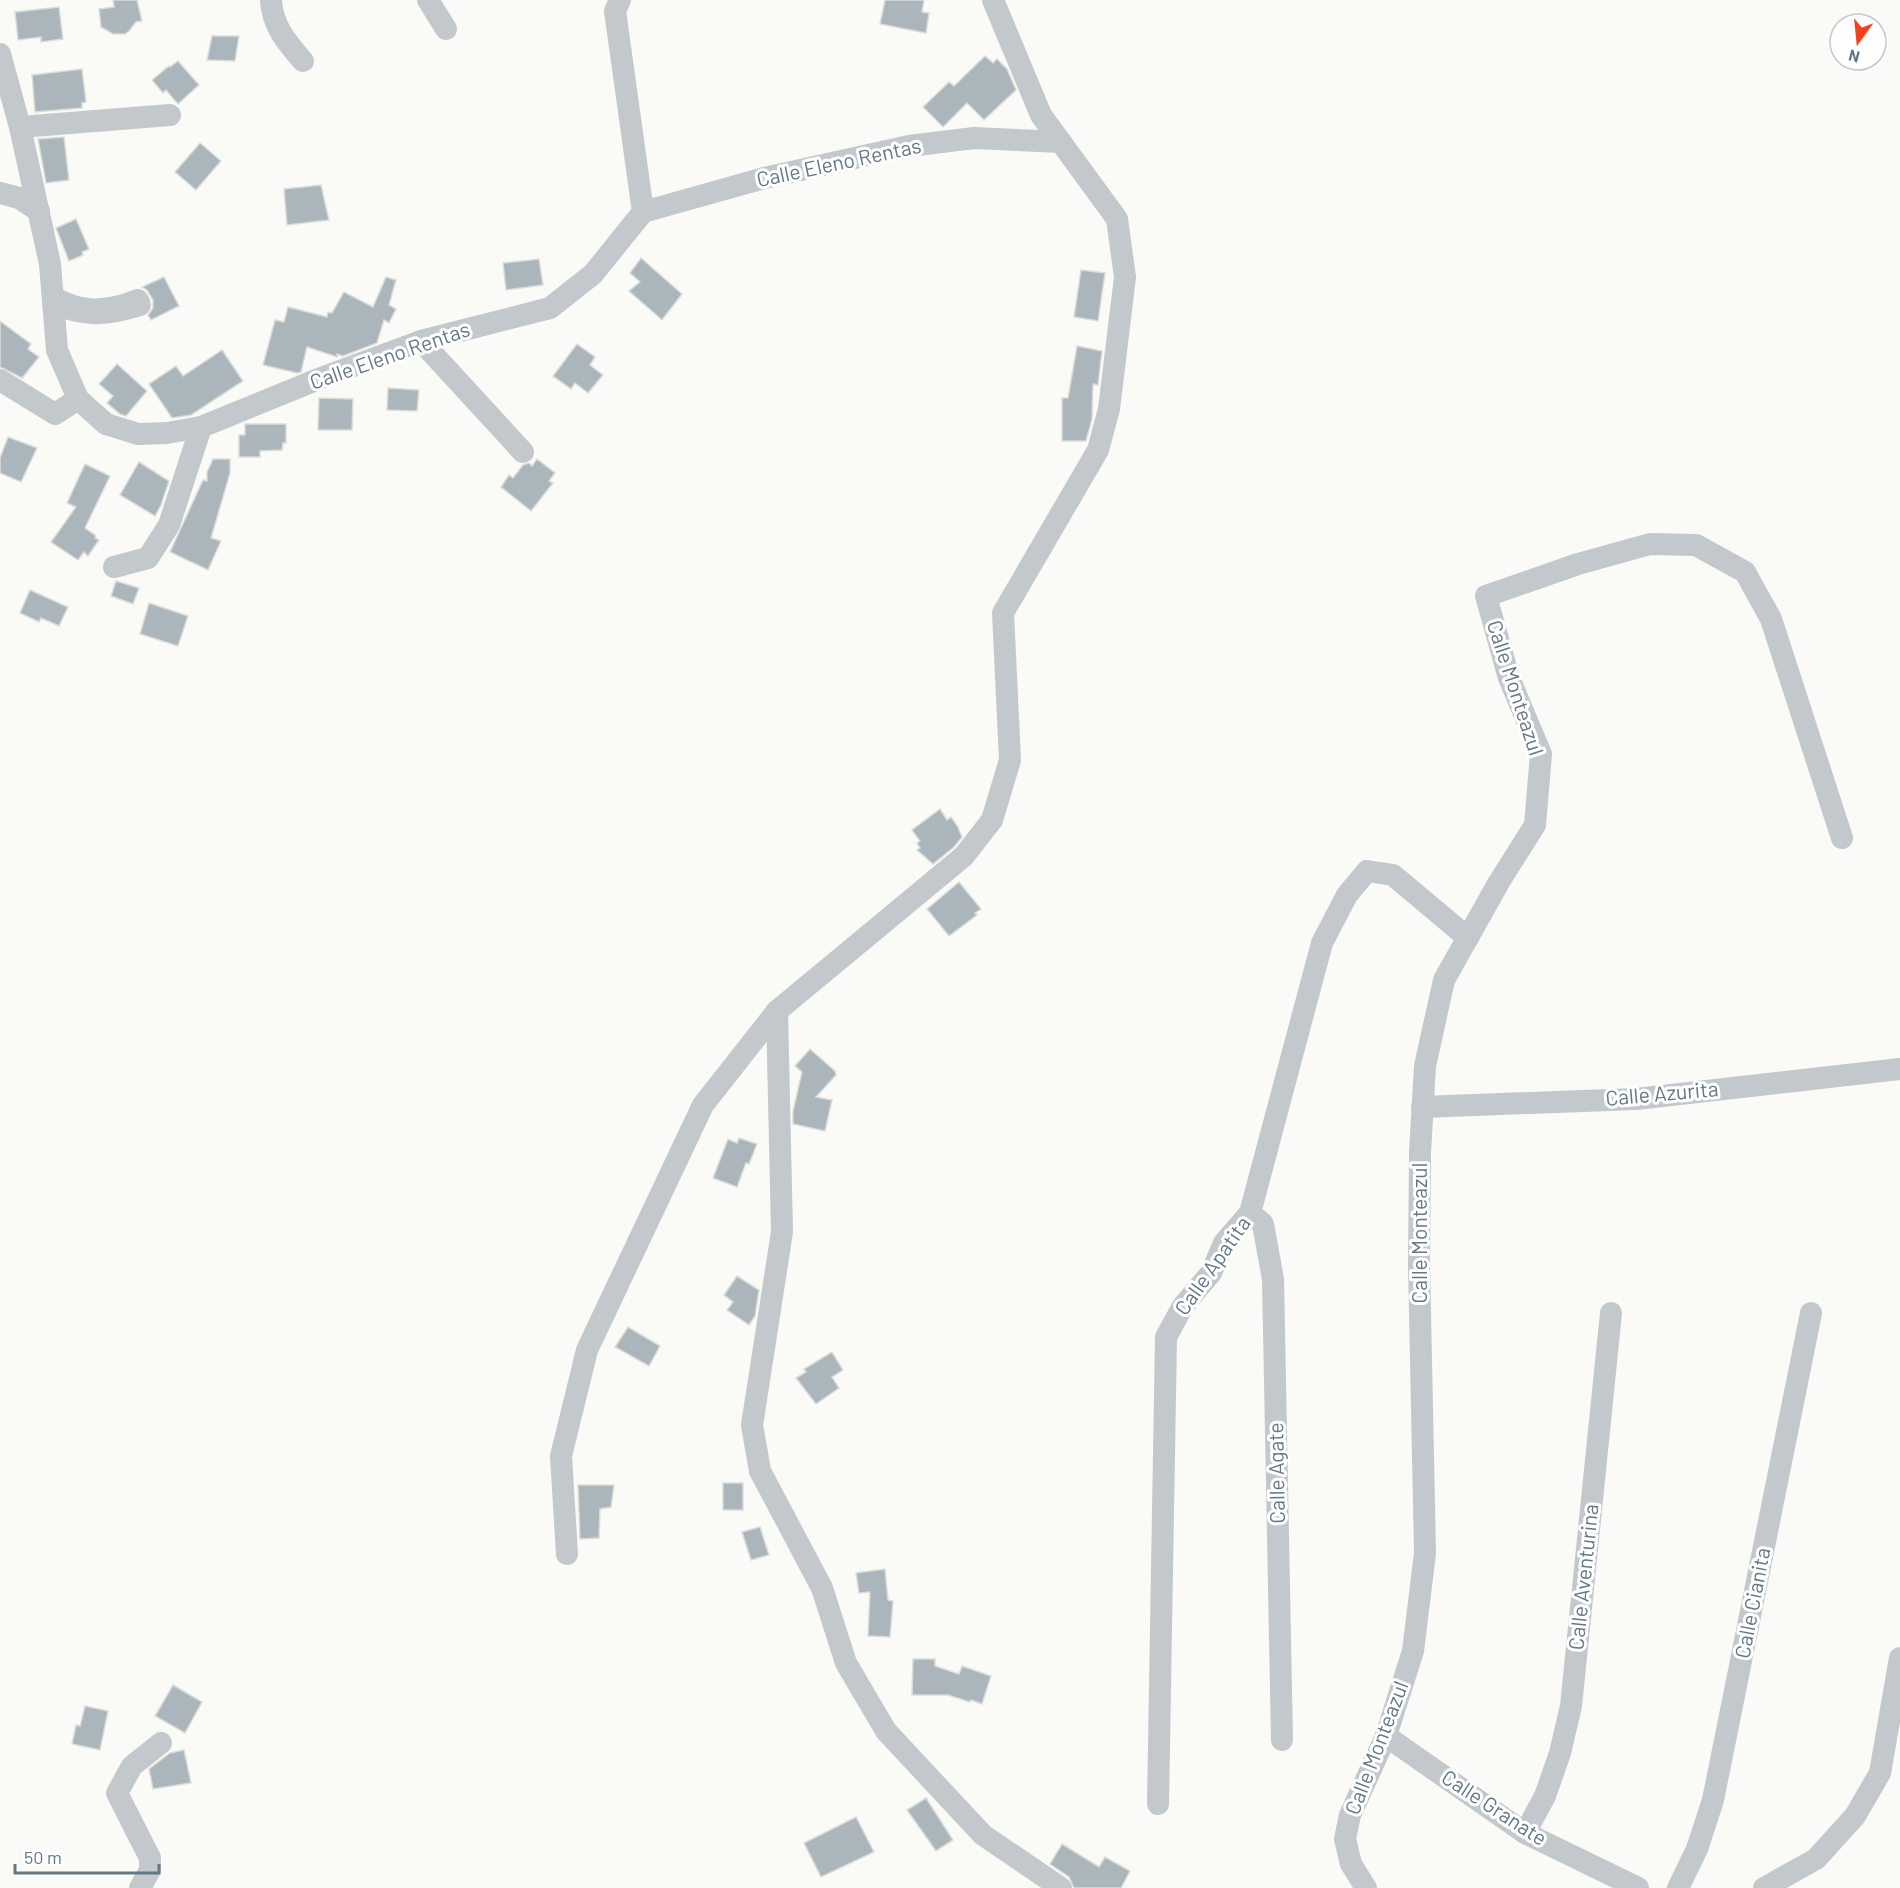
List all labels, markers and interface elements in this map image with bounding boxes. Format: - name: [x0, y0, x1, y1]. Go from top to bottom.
- north arrow: [1828, 12, 1888, 72]
- text: N: [1846, 46, 1862, 68]
- street label: Calle Eleno Rentas: [754, 132, 923, 191]
- street label: Calle Eleno Rentas: [306, 315, 473, 394]
- street label: Calle Monteazul: [1483, 617, 1550, 758]
- street label: Calle Azurita: [1604, 1075, 1719, 1110]
- street label: Calle Monteazul: [1406, 1163, 1431, 1303]
- street label: Calle Apatita: [1169, 1211, 1255, 1319]
- street label: Calle Agate: [1262, 1422, 1289, 1524]
- street label: Calle Aventurina: [1562, 1503, 1603, 1651]
- street label: Calle Cianita: [1729, 1545, 1775, 1660]
- street label: Calle Monteazul: [1339, 1677, 1412, 1818]
- street label: Calle Granate: [1438, 1764, 1552, 1850]
- scale bar: [15, 1837, 159, 1875]
- text: 50 m: [24, 1846, 62, 1868]

